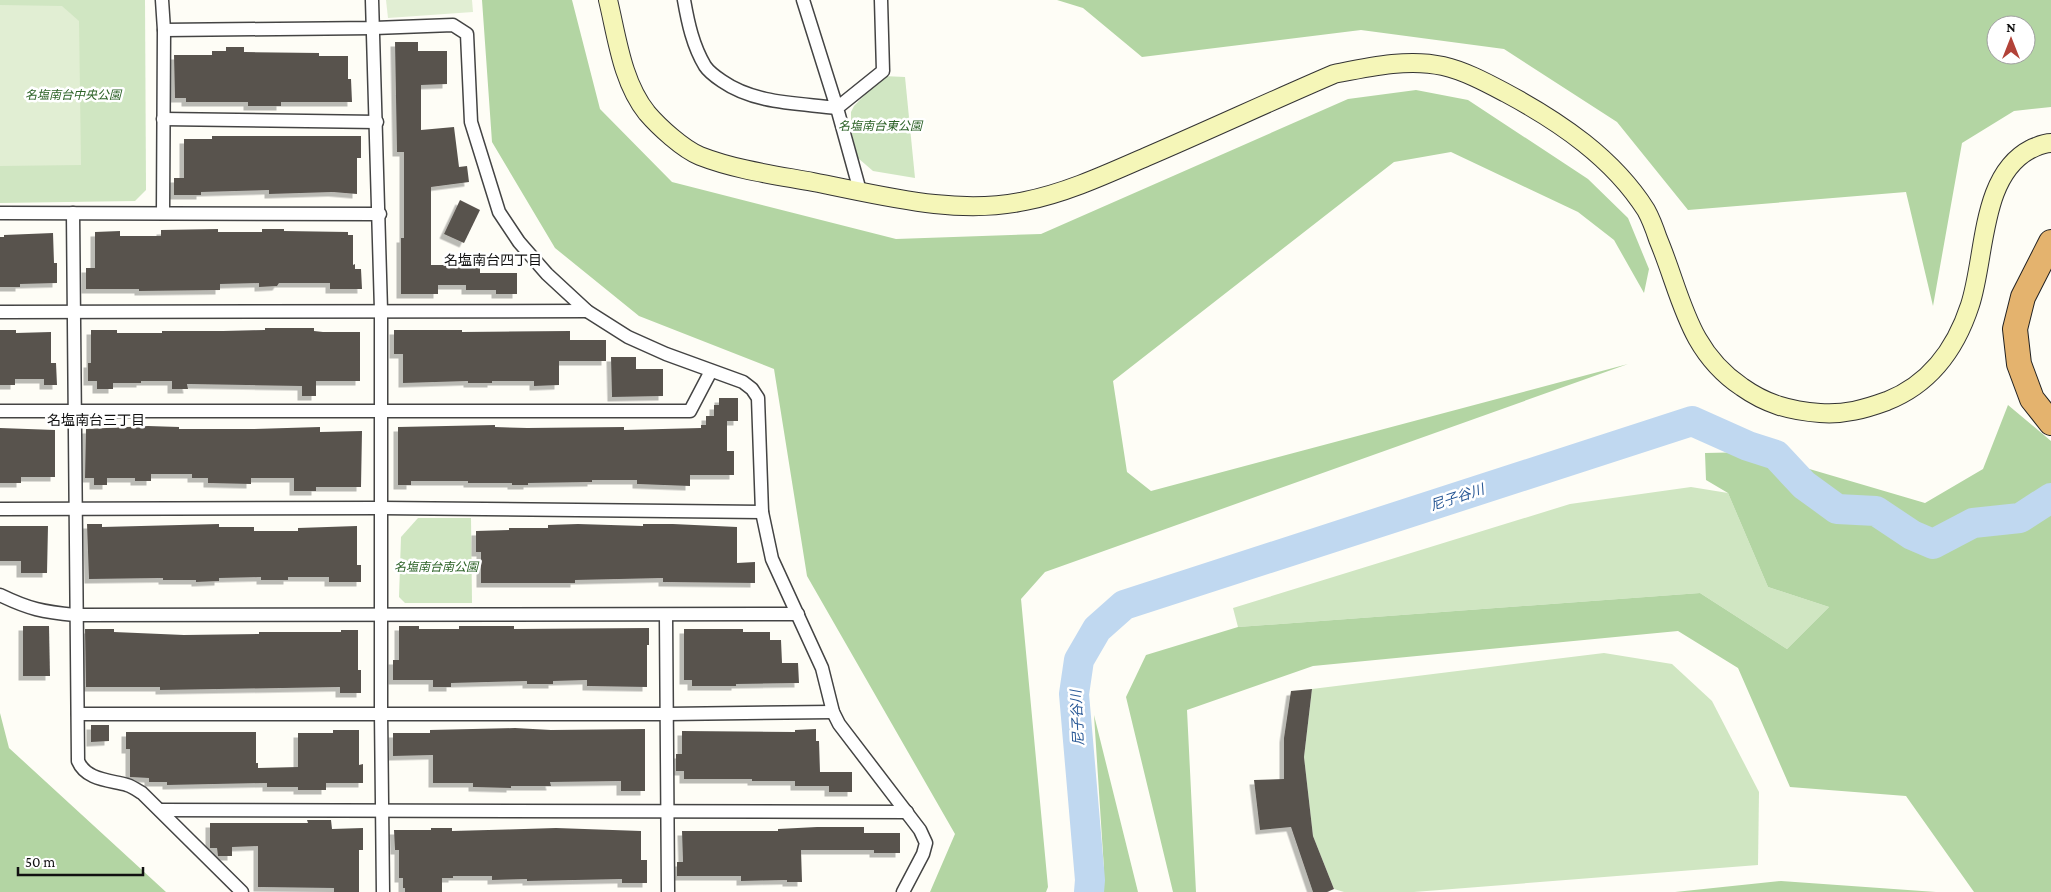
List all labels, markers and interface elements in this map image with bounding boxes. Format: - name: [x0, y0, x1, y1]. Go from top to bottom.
- north arrow: [1986, 15, 2036, 65]
- text: N: [2006, 19, 2016, 35]
- park label: 名塩南台中央公園: [25, 88, 123, 102]
- park label: 名塩南台東公園: [838, 119, 924, 133]
- district label: 名塩南台四丁目: [444, 252, 542, 268]
- district label: 名塩南台三丁目: [47, 412, 145, 428]
- water label: 尼子谷川: [1428, 480, 1488, 513]
- park label: 名塩南台南公園: [394, 560, 480, 574]
- water label: 尼子谷川: [1067, 688, 1086, 746]
- scale bar: [18, 844, 142, 876]
- text: 50 m: [25, 854, 55, 870]

